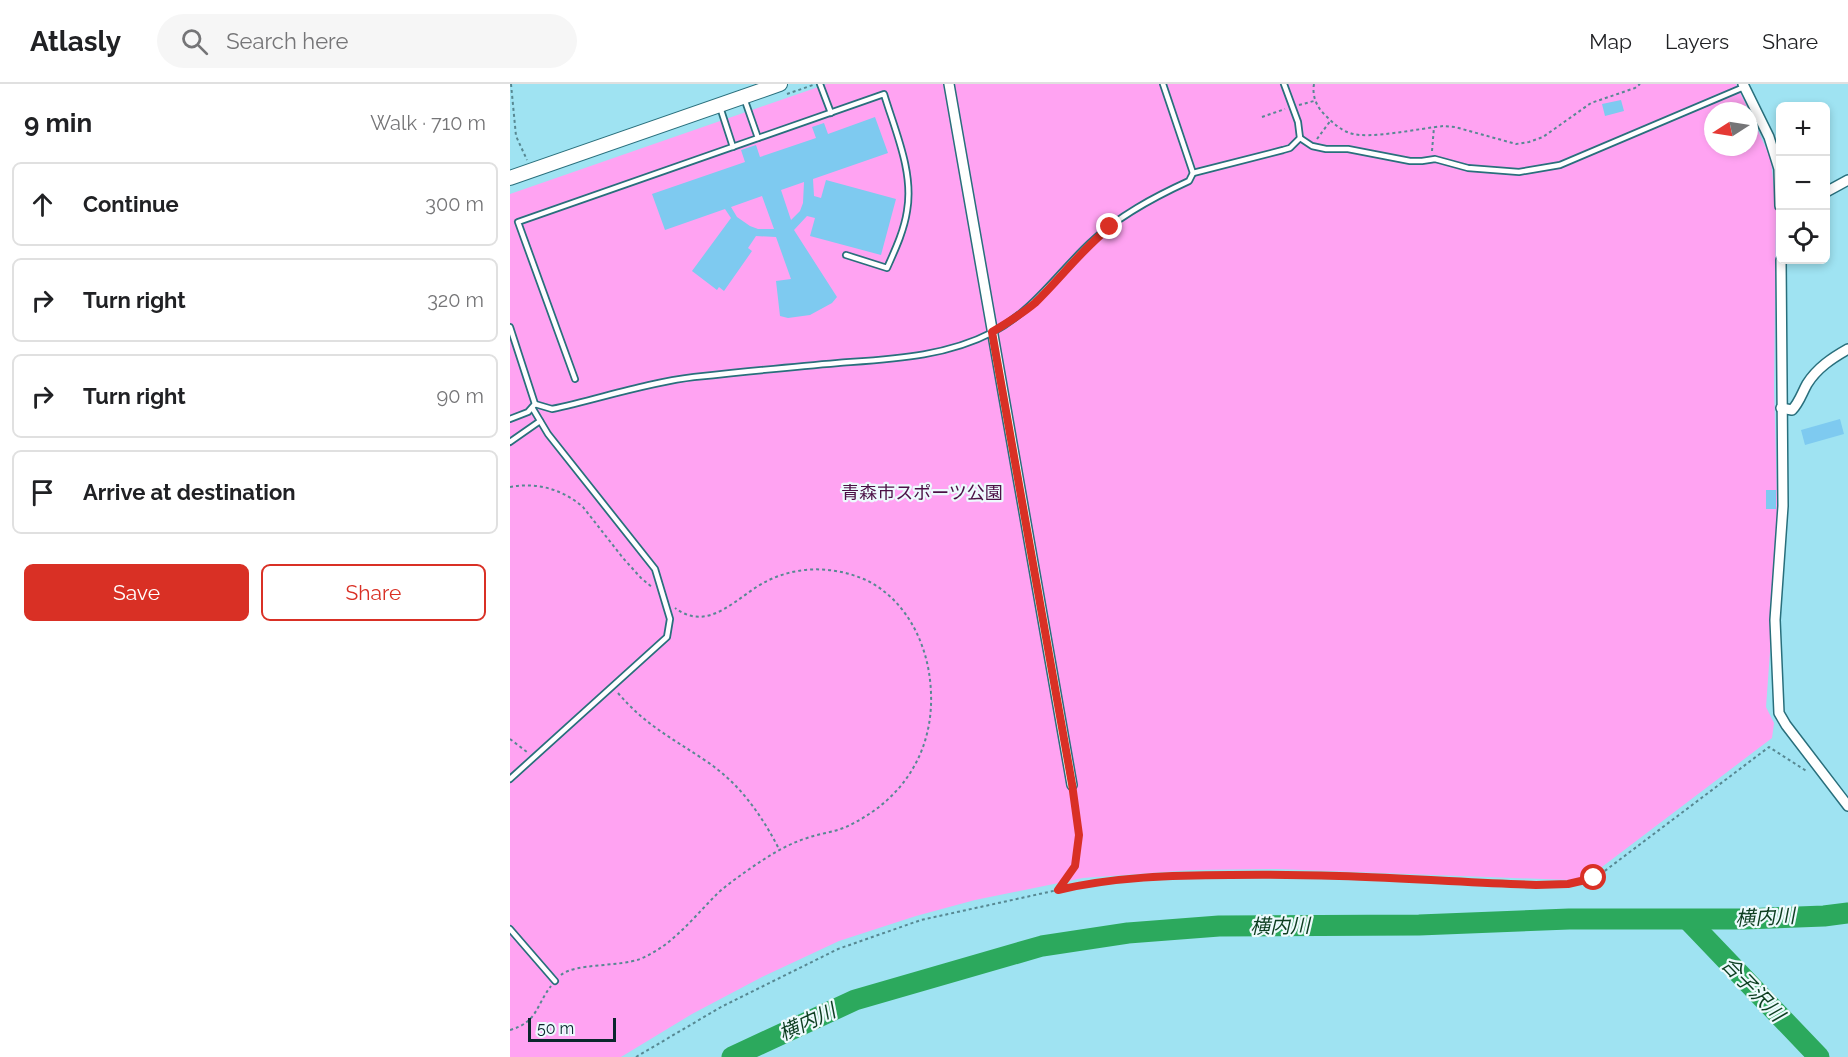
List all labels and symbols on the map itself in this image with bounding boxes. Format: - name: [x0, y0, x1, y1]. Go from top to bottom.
- north arrow: [1704, 102, 1758, 156]
- route end: [1096, 213, 1122, 239]
- park label: 青森市スポーツ公園: [841, 482, 1003, 503]
- route start: [1580, 864, 1606, 890]
- water label: 横内川: [1734, 903, 1798, 931]
- water label: 横内川: [1250, 913, 1312, 939]
- water label: 合子沢川: [1717, 952, 1791, 1028]
- water label: 横内川: [775, 998, 841, 1046]
- scale bar: [528, 1015, 616, 1042]

